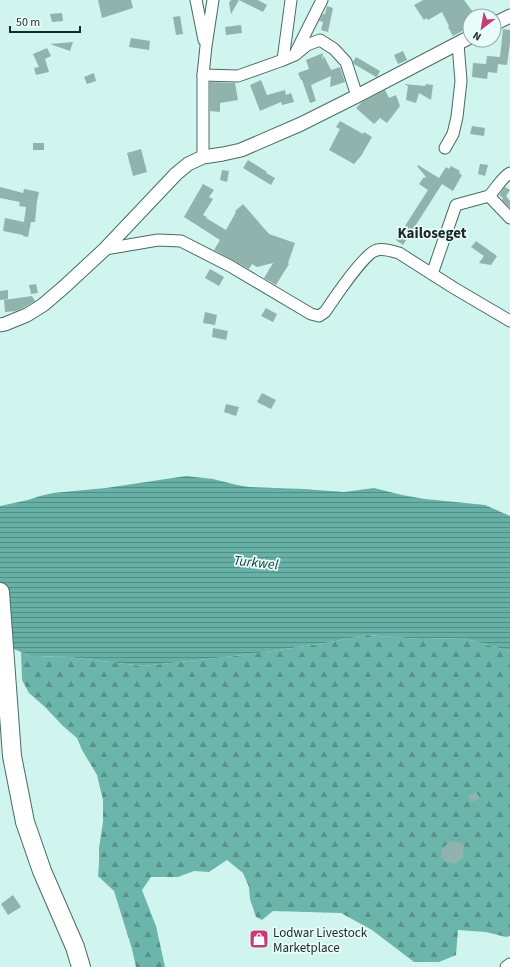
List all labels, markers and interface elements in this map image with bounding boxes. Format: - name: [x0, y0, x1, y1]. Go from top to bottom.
- scale bar: [10, 8, 80, 34]
- north arrow: [462, 8, 502, 48]
- text: 50 m: [16, 14, 40, 31]
- text: N: [470, 28, 484, 44]
- district label: Kailoseget: [397, 223, 467, 244]
- water label: Turkwel: [233, 551, 280, 575]
- place label: Lodwar Livestock Marketplace: [273, 924, 368, 957]
- shop icon: Lodwar Livestock Marketplace: [248, 928, 270, 950]

